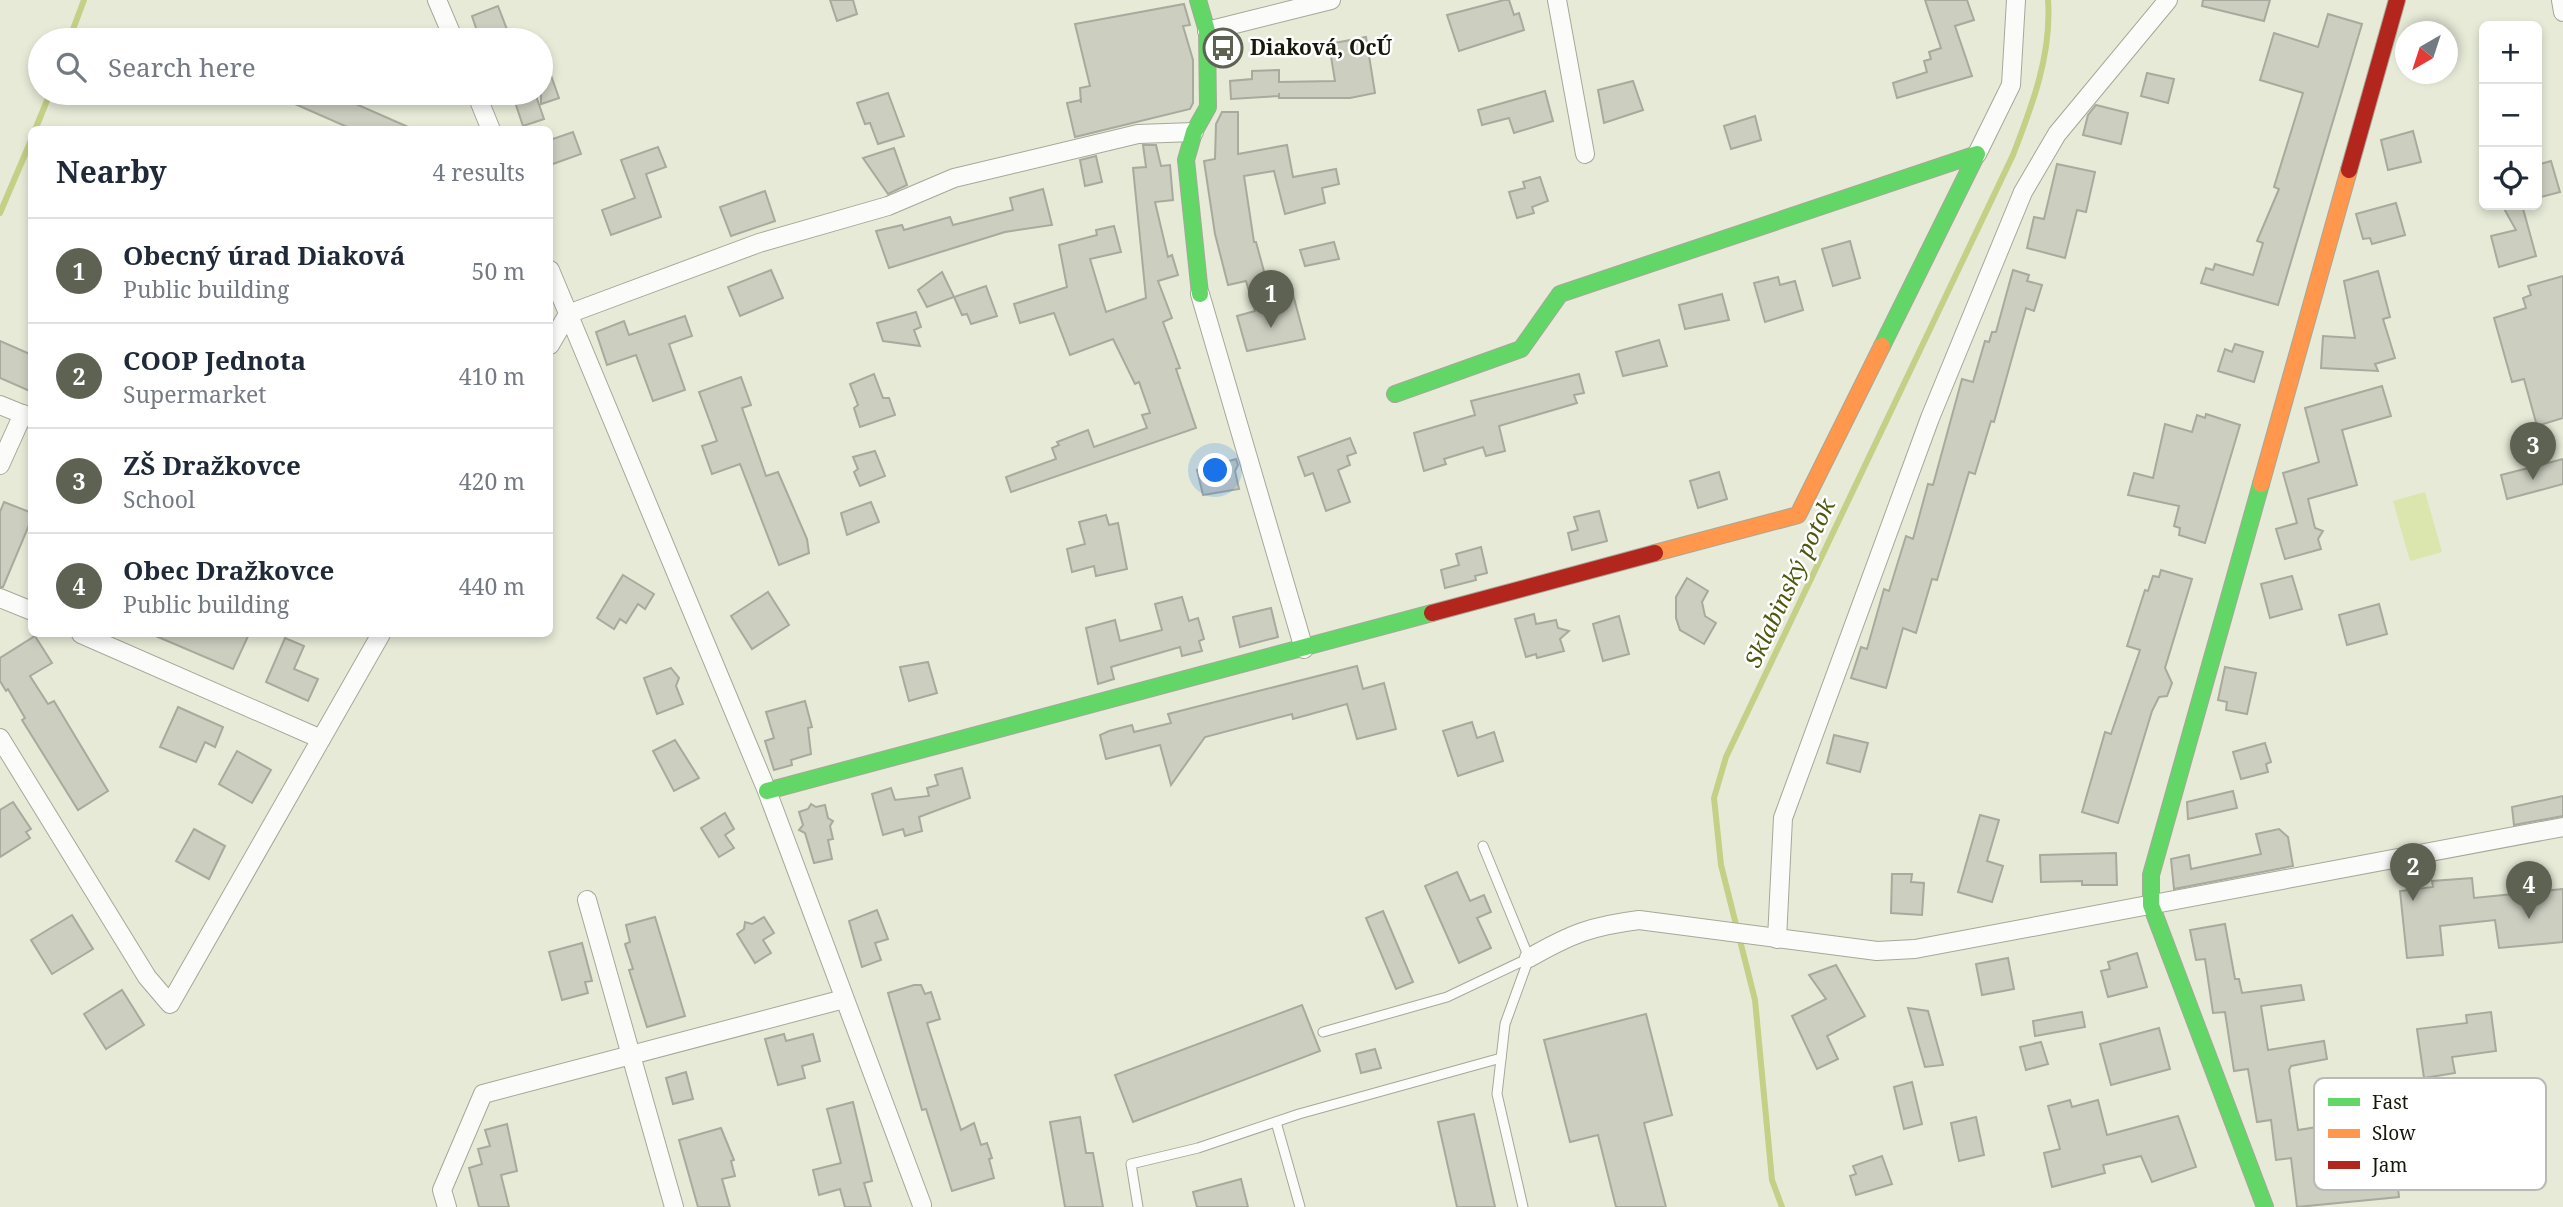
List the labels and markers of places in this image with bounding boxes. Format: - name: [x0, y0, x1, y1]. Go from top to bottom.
- bus stop icon: Diaková, OcÚ: [1202, 27, 1244, 69]
- place label: Diaková, OcÚ: [1250, 33, 1393, 61]
- pin: 1: [1248, 270, 1294, 328]
- pin: 3: [2510, 422, 2556, 480]
- pin: 2: [2390, 843, 2436, 901]
- pin: 4: [2506, 861, 2552, 919]

